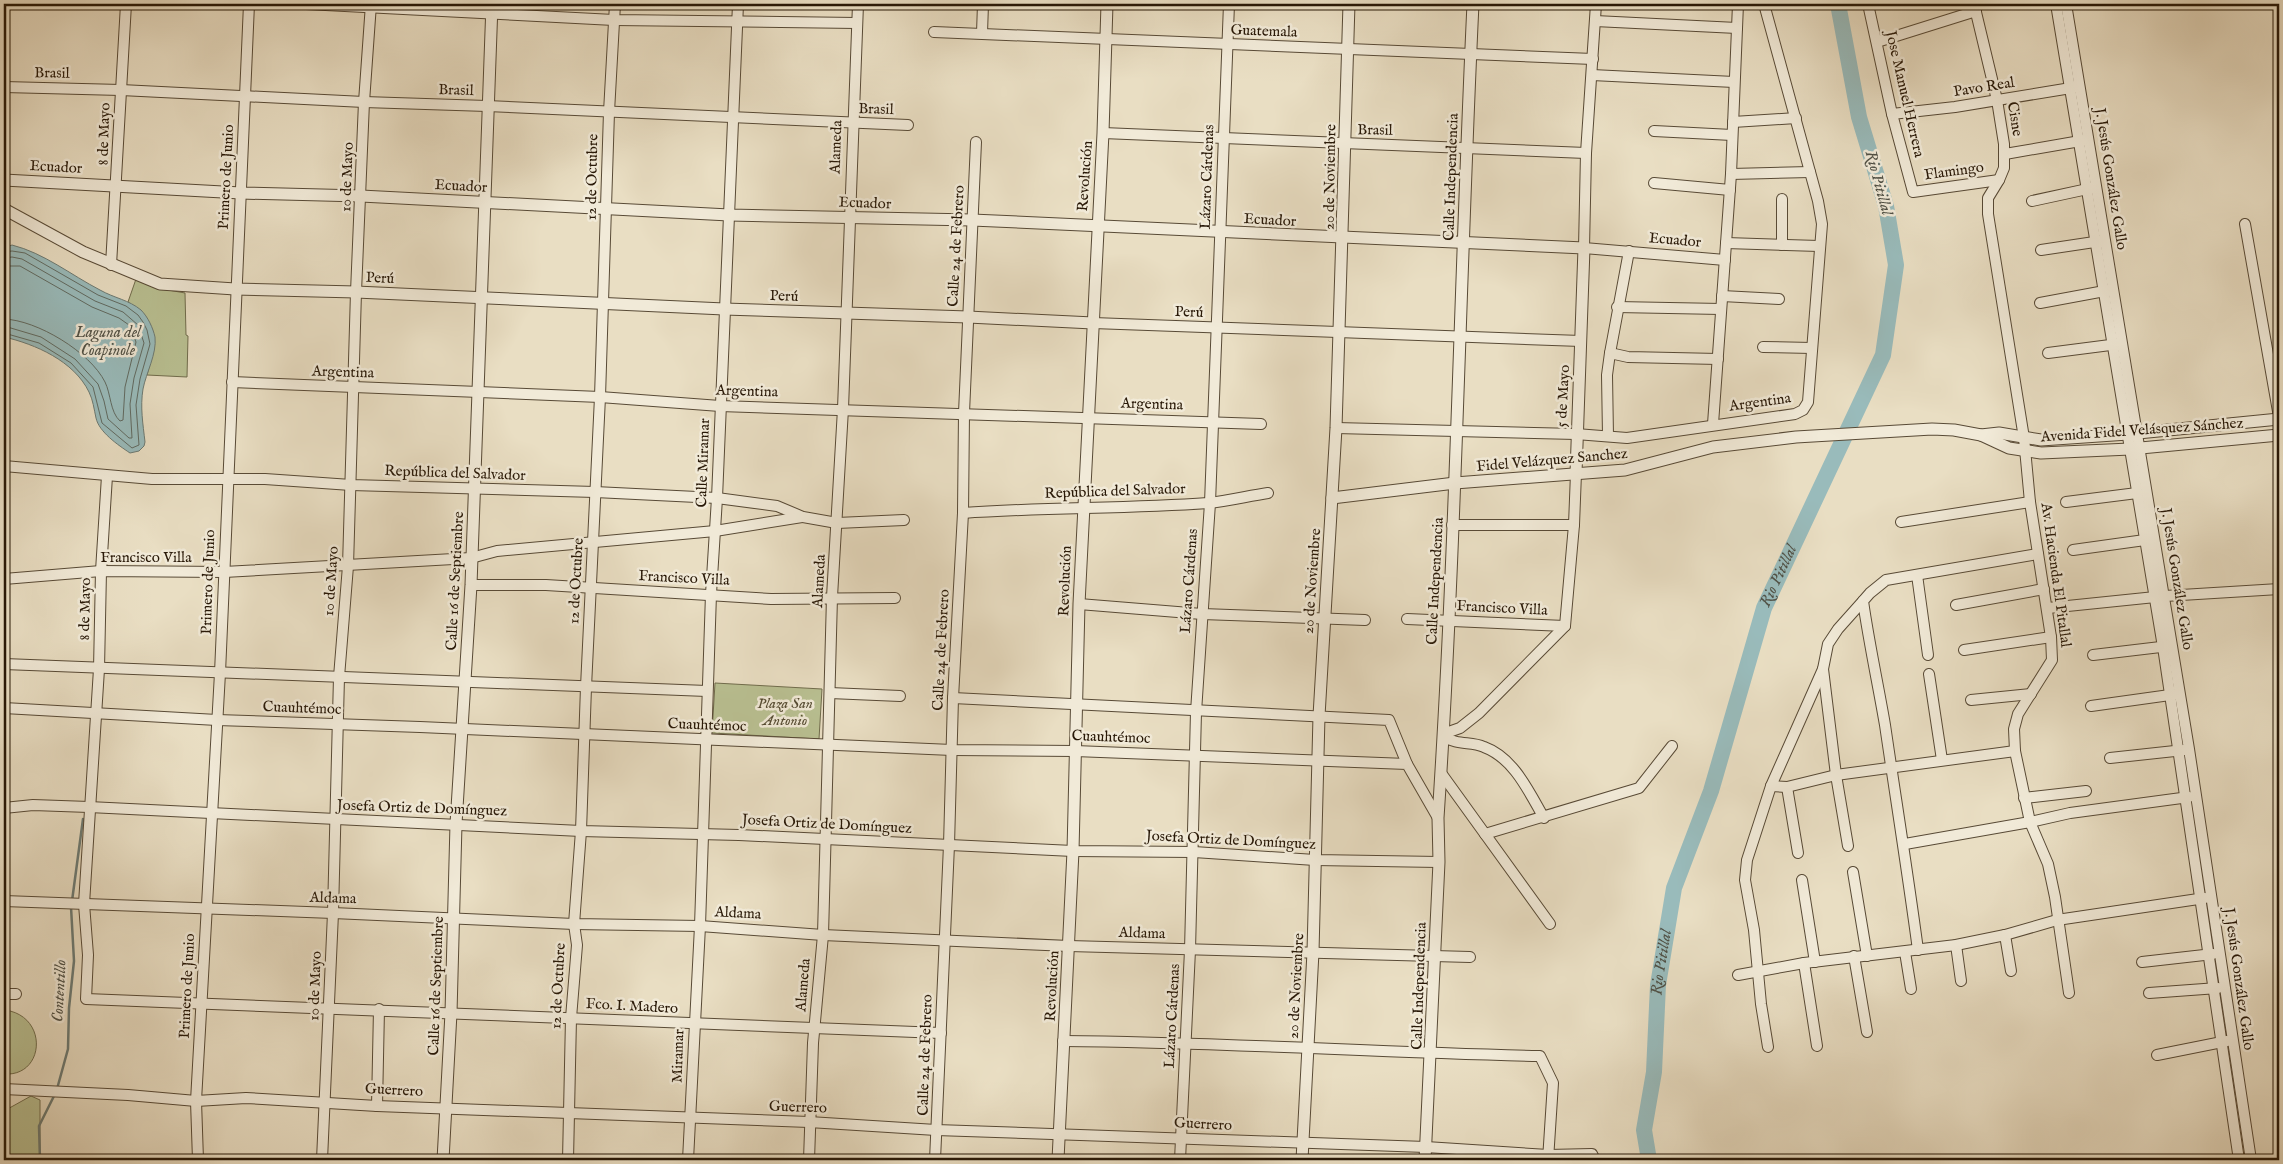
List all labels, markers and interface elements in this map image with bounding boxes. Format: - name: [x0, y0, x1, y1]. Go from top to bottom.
- street label: Guatemala: [1230, 20, 1298, 42]
- street label: Jose Manuel Herrera: [1881, 27, 1929, 160]
- street label: Brasil: [34, 63, 71, 83]
- street label: Pavo Real: [1952, 73, 2017, 101]
- street label: Brasil: [438, 80, 475, 100]
- street label: Brasil: [858, 99, 895, 119]
- street label: Cisne: [2003, 100, 2027, 138]
- street label: 8 de Mayo: [93, 102, 115, 166]
- street label: J. Jesús González Gallo: [2090, 105, 2132, 251]
- street label: Calle Independencia: [1439, 112, 1463, 241]
- street label: Alameda: [826, 119, 846, 175]
- street label: Brasil: [1357, 120, 1394, 140]
- street label: Primero de Junio: [214, 124, 238, 230]
- street label: Lázaro Cárdenas: [1196, 124, 1218, 230]
- street label: 20 de Noviembre: [1320, 124, 1340, 230]
- street label: 12 de Octubre: [582, 134, 602, 220]
- street label: Revolución: [1073, 140, 1097, 212]
- street label: 10 de Mayo: [336, 142, 358, 212]
- water label: Rio Pitillal: [1860, 148, 1897, 219]
- street label: Ecuador: [29, 156, 83, 178]
- street label: Flamingo: [1923, 157, 1985, 185]
- street label: Ecuador: [434, 175, 488, 197]
- street label: Calle 24 de Febrero: [943, 185, 969, 307]
- street label: Ecuador: [838, 193, 892, 213]
- street label: Ecuador: [1243, 209, 1297, 231]
- street label: Ecuador: [1648, 228, 1703, 252]
- street label: Perú: [365, 268, 395, 288]
- street label: Perú: [769, 286, 799, 306]
- street label: Perú: [1174, 302, 1204, 322]
- water label: Laguna del Coapinole: [74, 323, 142, 361]
- street label: Argentina: [311, 361, 375, 383]
- street label: 5 de Mayo: [1552, 364, 1574, 428]
- street label: Argentina: [715, 380, 779, 402]
- street label: Argentina: [1727, 388, 1793, 416]
- street label: Argentina: [1120, 393, 1184, 415]
- street label: Avenida Fidel Velásquez Sánchez: [2039, 413, 2244, 447]
- street label: Calle Miramar: [692, 418, 714, 508]
- street label: Fidel Velázquez Sanchez: [1476, 444, 1629, 476]
- street label: República del Salvador: [384, 461, 526, 485]
- street label: República del Salvador: [1044, 479, 1186, 503]
- street label: Av. Hacienda El Pitallal: [2036, 500, 2076, 649]
- street label: J. Jesús González Gallo: [2156, 505, 2198, 651]
- street label: Calle 16 de Septiembre: [442, 511, 468, 651]
- street label: Calle Independencia: [1422, 516, 1448, 645]
- street label: 20 de Noviembre: [1299, 527, 1325, 634]
- street label: Lázaro Cárdenas: [1176, 528, 1202, 634]
- street label: Primero de Junio: [197, 529, 219, 635]
- street label: 12 de Octubre: [564, 537, 588, 625]
- water label: Rio Pitillal: [1756, 541, 1803, 611]
- street label: 10 de Mayo: [319, 545, 343, 617]
- street label: Revolución: [1054, 545, 1076, 617]
- street label: Francisco Villa: [100, 548, 192, 567]
- street label: Alameda: [808, 553, 830, 609]
- street label: Francisco Villa: [638, 566, 731, 590]
- street label: 8 de Mayo: [75, 577, 95, 641]
- street label: Calle 24 de Febrero: [928, 589, 954, 711]
- street label: Francisco Villa: [1456, 596, 1549, 620]
- park label: Plaza San Antonio: [757, 694, 813, 730]
- street label: Cuauhtémoc: [262, 697, 342, 719]
- street label: Cuauhtémoc: [667, 714, 747, 736]
- street label: Cuauhtémoc: [1071, 726, 1151, 748]
- street label: Josefa Ortiz de Domínguez: [335, 795, 507, 820]
- street label: Josefa Ortiz de Domínguez: [740, 810, 912, 838]
- street label: Josefa Ortiz de Domínguez: [1144, 826, 1316, 854]
- street label: Aldama: [308, 888, 357, 908]
- street label: Aldama: [713, 902, 762, 924]
- street label: J. Jesús González Gallo: [2219, 905, 2258, 1051]
- street label: Calle 16 de Septiembre: [424, 916, 448, 1056]
- street label: Calle Independencia: [1407, 921, 1431, 1050]
- street label: Aldama: [1117, 923, 1166, 943]
- water label: Rio Pitillal: [1648, 927, 1677, 996]
- street label: Primero de Junio: [175, 933, 199, 1039]
- street label: 20 de Noviembre: [1284, 933, 1308, 1039]
- street label: 12 de Octubre: [546, 942, 570, 1030]
- street label: Revolución: [1041, 950, 1063, 1022]
- street label: 10 de Mayo: [304, 951, 326, 1021]
- street label: Alameda: [791, 957, 815, 1014]
- water label: Contentillo: [48, 959, 72, 1023]
- street label: Lázaro Cárdenas: [1160, 963, 1184, 1069]
- street label: Fco. I. Madero: [585, 994, 679, 1018]
- street label: Calle 24 de Febrero: [913, 994, 937, 1116]
- street label: Miramar: [668, 1028, 688, 1083]
- street label: Guerrero: [364, 1079, 424, 1101]
- street label: Guerrero: [769, 1096, 827, 1118]
- street label: Guerrero: [1173, 1113, 1233, 1135]

